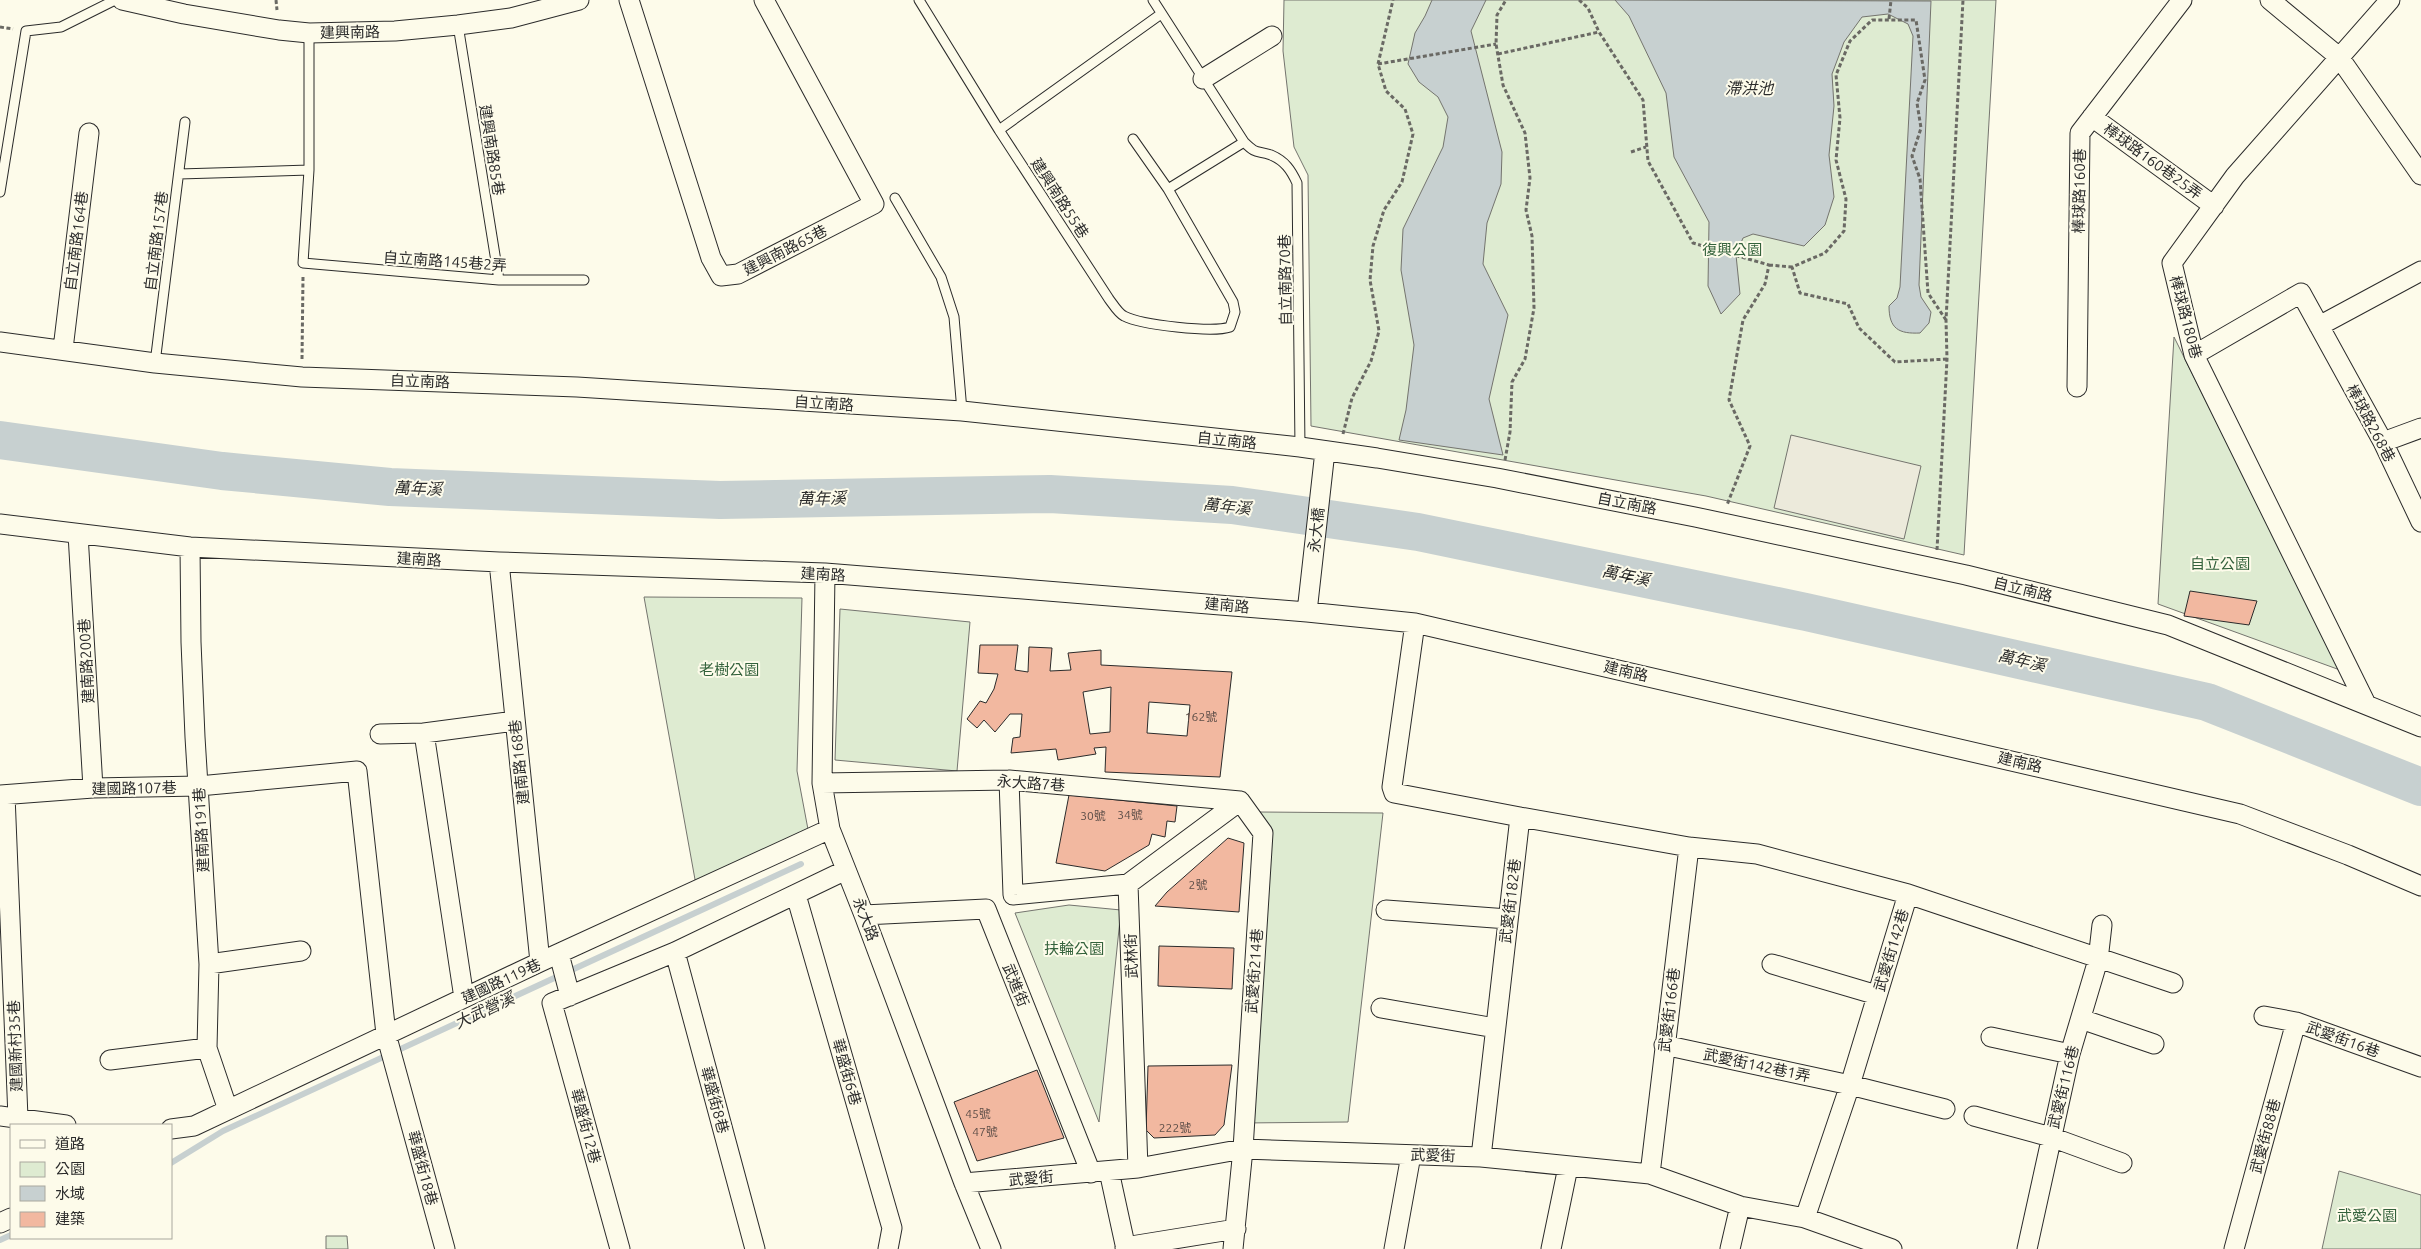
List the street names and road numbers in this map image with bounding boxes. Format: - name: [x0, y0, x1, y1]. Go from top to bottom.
- street label: 建興南路: [320, 23, 380, 41]
- street label: 建興南路85巷: [476, 103, 508, 197]
- street label: 棒球路160巷25弄: [2101, 120, 2205, 202]
- street label: 棒球路160巷: [2070, 148, 2088, 234]
- street label: 建興南路55巷: [1028, 155, 1092, 241]
- street label: 自立南路164巷: [61, 190, 91, 292]
- street label: 自立南路157巷: [141, 190, 171, 292]
- street label: 建興南路65巷: [740, 222, 830, 278]
- street label: 自立南路70巷: [1276, 234, 1294, 326]
- street label: 自立南路145巷2弄: [383, 248, 507, 274]
- street label: 棒球路180巷: [2167, 274, 2205, 360]
- street label: 自立南路: [390, 371, 450, 391]
- street label: 棒球路268巷: [2343, 381, 2399, 465]
- street label: 自立南路: [793, 392, 855, 414]
- street label: 自立南路: [1196, 428, 1258, 452]
- street label: 自立南路: [1596, 489, 1658, 517]
- street label: 永大橋: [1305, 507, 1327, 553]
- street label: 建南路: [396, 549, 442, 569]
- street label: 建南路: [800, 564, 846, 584]
- street label: 自立南路: [1992, 573, 2054, 605]
- street label: 建南路: [1204, 595, 1250, 615]
- street label: 建南路200巷: [75, 618, 97, 704]
- street label: 建南路: [1602, 658, 1650, 684]
- street label: 建南路168巷: [506, 719, 532, 805]
- street label: 建南路: [1996, 749, 2044, 775]
- street label: 永大路7巷: [996, 772, 1066, 794]
- street label: 建國路107巷: [91, 779, 177, 797]
- street label: 建南路191巷: [190, 787, 212, 873]
- street label: 武愛街182巷: [1496, 858, 1524, 944]
- street label: 永大路: [850, 895, 882, 943]
- street label: 武愛街142巷: [1870, 907, 1912, 993]
- street label: 武愛街214巷: [1243, 928, 1265, 1014]
- street label: 武林街: [1122, 933, 1140, 979]
- street label: 建國路119巷: [459, 955, 543, 1007]
- street label: 武進街: [1000, 961, 1032, 1009]
- street label: 武愛街166巷: [1655, 967, 1683, 1053]
- street label: 建國新村35巷: [5, 1000, 25, 1092]
- street label: 武愛街16巷: [2304, 1018, 2382, 1060]
- street label: 華盛街6巷: [829, 1037, 865, 1107]
- street label: 武愛街116巷: [2044, 1044, 2082, 1130]
- street label: 武愛街142巷1弄: [1702, 1045, 1812, 1085]
- street label: 華盛街8巷: [698, 1065, 732, 1135]
- street label: 華盛街12巷: [568, 1087, 604, 1165]
- street label: 武愛街88巷: [2247, 1097, 2283, 1175]
- street label: 華盛街18巷: [405, 1129, 441, 1207]
- street label: 武愛街: [1410, 1146, 1456, 1164]
- street label: 武愛街: [1008, 1168, 1054, 1188]

